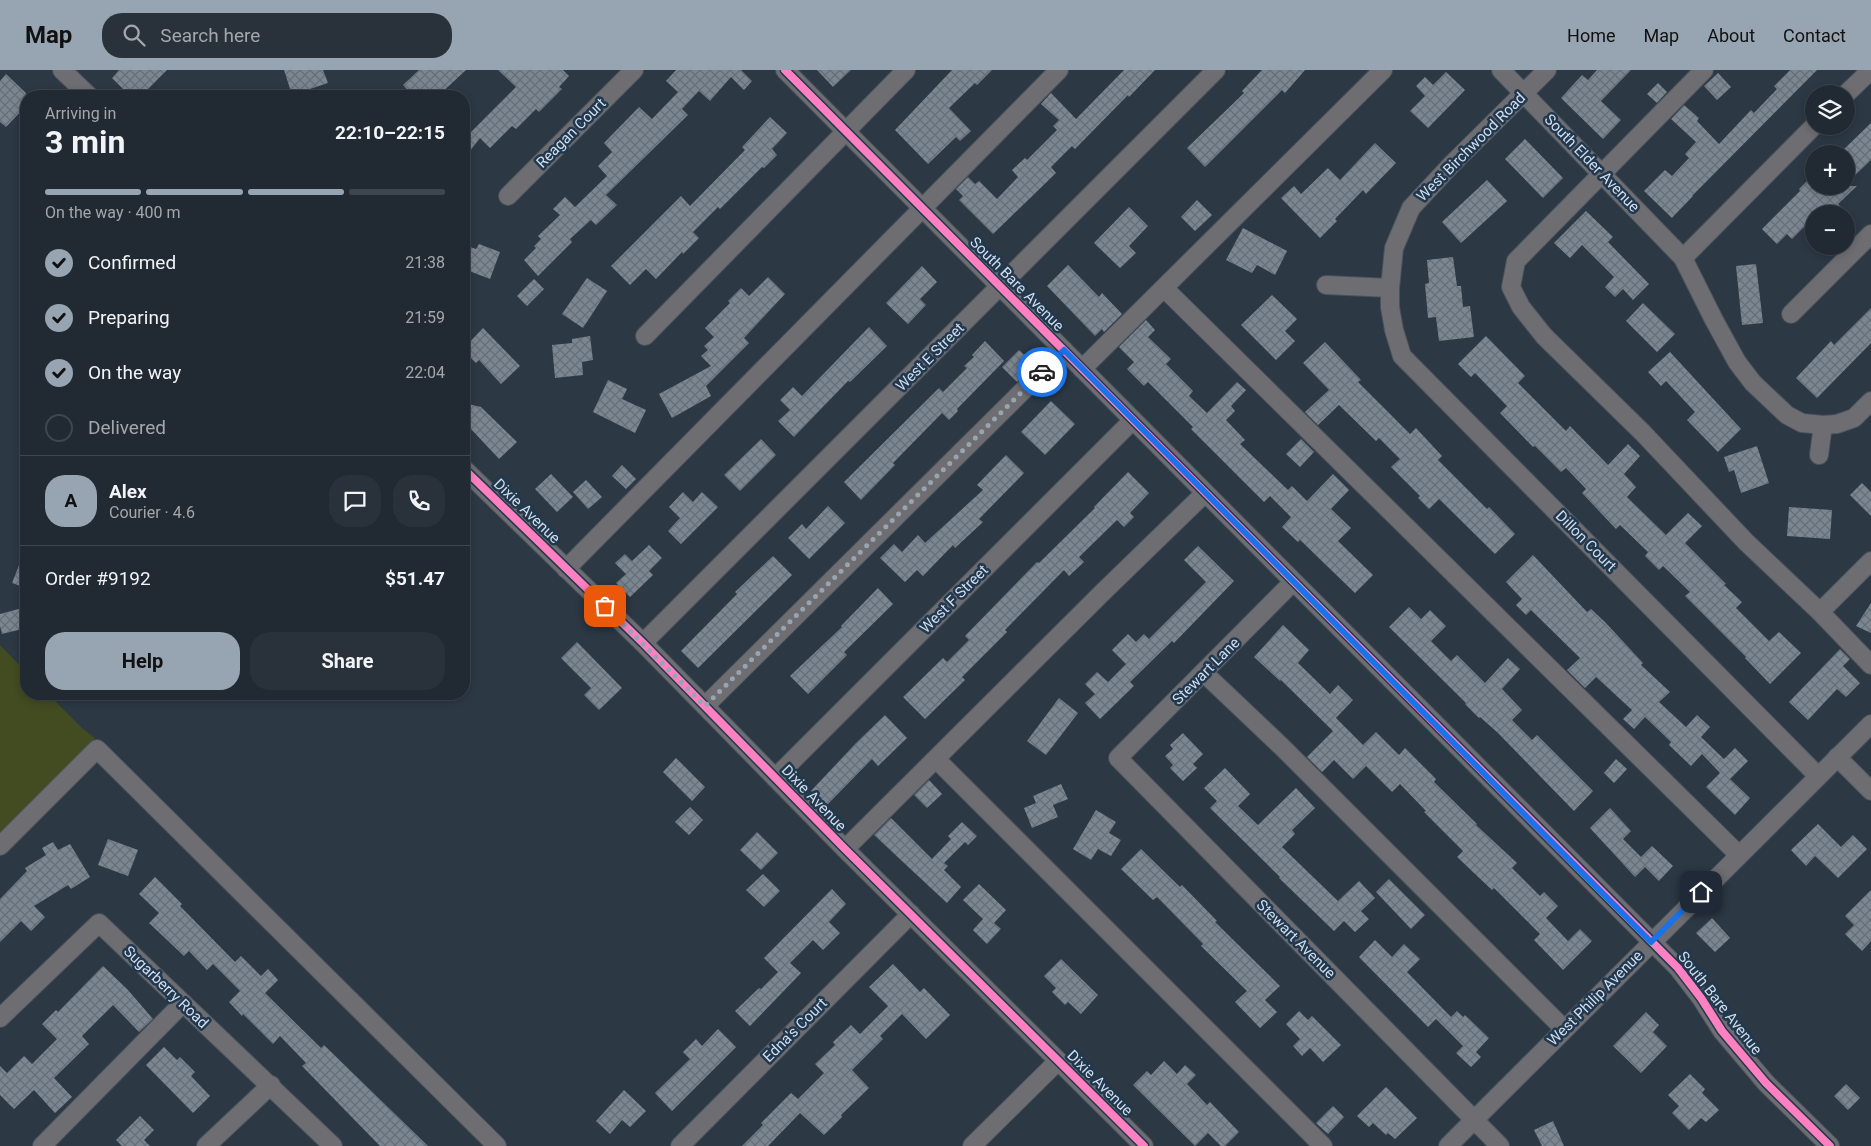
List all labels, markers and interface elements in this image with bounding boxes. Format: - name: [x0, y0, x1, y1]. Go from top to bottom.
- search box: [102, 13, 452, 58]
- text: Map: [25, 21, 72, 49]
- icon: search: [120, 21, 148, 49]
- text: Search here: [160, 24, 260, 47]
- text: Home: [1567, 25, 1616, 46]
- text: Map: [1644, 25, 1679, 46]
- text: About: [1707, 25, 1755, 46]
- text: Contact: [1783, 25, 1846, 46]
- map controls: [1805, 85, 1855, 255]
- button: layers: [1805, 85, 1855, 135]
- street label: West Birchwood Road: [1413, 89, 1529, 205]
- street label: Reagan Court: [533, 94, 610, 171]
- text: Arriving in: [45, 104, 116, 123]
- street label: South Elder Avenue: [1541, 110, 1643, 216]
- text: 22:10–22:15: [335, 121, 445, 144]
- text: 3 min: [45, 123, 125, 161]
- button: +: [1805, 145, 1855, 195]
- text: On the way · 400 m: [45, 203, 181, 222]
- button: −: [1805, 205, 1855, 255]
- street label: South Bare Avenue: [966, 233, 1068, 335]
- icon: check: [45, 249, 73, 277]
- text: Confirmed: [88, 251, 176, 274]
- text: 21:38: [405, 253, 445, 272]
- icon: check: [45, 304, 73, 332]
- text: Preparing: [88, 306, 170, 329]
- text: 21:59: [405, 308, 445, 327]
- street label: West E Street: [892, 319, 968, 395]
- courier: [1017, 347, 1067, 397]
- icon: car: [1028, 358, 1056, 386]
- icon: check: [45, 359, 73, 387]
- text: On the way: [88, 361, 181, 384]
- text: 22:04: [405, 363, 445, 382]
- text: Delivered: [88, 416, 166, 439]
- button: chat: [329, 475, 381, 527]
- button: phone: [393, 475, 445, 527]
- street label: Dixie Avenue: [490, 475, 564, 547]
- text: Alex: [109, 480, 147, 503]
- text: A: [65, 489, 77, 512]
- text: Courier · 4.6: [109, 503, 195, 522]
- street label: Dillon Court: [1552, 507, 1620, 575]
- street label: West F Street: [916, 561, 992, 637]
- text: Order #9192: [45, 567, 151, 590]
- text: $51.47: [385, 567, 445, 590]
- pin: [584, 585, 626, 627]
- icon: bag: [591, 592, 619, 620]
- button: Help: [45, 632, 240, 690]
- button: Share: [250, 632, 445, 690]
- street label: Stewart Lane: [1169, 634, 1243, 708]
- street label: Dixie Avenue: [778, 761, 850, 835]
- pin: [1680, 871, 1722, 913]
- icon: home: [1687, 878, 1715, 906]
- street label: Stewart Avenue: [1253, 896, 1339, 982]
- street label: Sugarberry Road: [120, 942, 212, 1032]
- street label: West Philip Avenue: [1544, 947, 1646, 1049]
- street label: South Bare Avenue: [1674, 948, 1766, 1058]
- street label: Edna's Court: [759, 994, 831, 1066]
- street label: Dixie Avenue: [1063, 1046, 1137, 1120]

